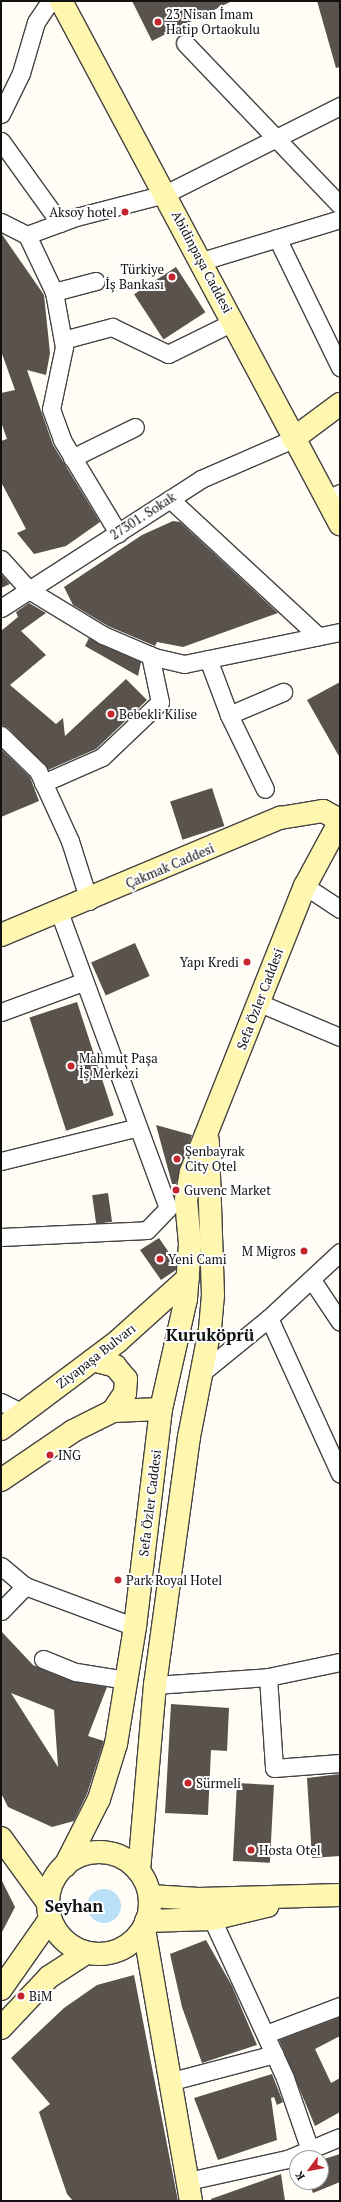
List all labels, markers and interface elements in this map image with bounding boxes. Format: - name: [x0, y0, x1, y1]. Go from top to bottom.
- place label: 23 Nisan İmam Hatip Ortaokulu: [166, 7, 260, 38]
- marker: 23 Nisan İmam Hatip Ortaokulu: [153, 17, 163, 27]
- place label: Aksoy hotel: [49, 204, 117, 220]
- marker: Aksoy hotel: [120, 207, 130, 217]
- street label: Abidinpaşa Caddesi: [168, 208, 236, 316]
- place label: Türkiye İş Bankası: [105, 262, 164, 293]
- marker: Türkiye İş Bankası: [167, 272, 177, 282]
- street label: 27301. Sokak: [107, 489, 179, 543]
- place label: Bebekli Kilise: [119, 706, 197, 722]
- marker: Bebekli Kilise: [106, 709, 116, 719]
- street label: Çakmak Caddesi: [123, 840, 217, 892]
- street label: Sefa Özler Caddesi: [233, 946, 287, 1052]
- place label: Yapı Kredi: [180, 954, 239, 970]
- marker: Yapı Kredi: [242, 957, 252, 967]
- place label: Mahmut Paşa İş Merkezi: [79, 1051, 158, 1082]
- marker: Mahmut Paşa İş Merkezi: [66, 1061, 76, 1071]
- place label: Şenbayrak City Otel: [185, 1144, 245, 1175]
- marker: Şenbayrak City Otel: [172, 1154, 182, 1164]
- place label: Guvenc Market: [184, 1182, 271, 1198]
- marker: Guvenc Market: [171, 1185, 181, 1195]
- place label: M Migros: [242, 1243, 296, 1259]
- marker: M Migros: [299, 1246, 309, 1256]
- place label: Yeni Cami: [168, 1251, 227, 1267]
- marker: Yeni Cami: [155, 1254, 165, 1264]
- street label: Ziyapaşa Bulvarı: [53, 1320, 139, 1392]
- district label: Kuruköprü: [166, 1325, 254, 1345]
- place label: ING: [58, 1447, 81, 1463]
- street label: Sefa Özler Caddesi: [136, 1449, 164, 1557]
- marker: ING: [45, 1450, 55, 1460]
- place label: Park Royal Hotel: [126, 1572, 222, 1588]
- marker: Park Royal Hotel: [113, 1575, 123, 1585]
- place label: Sürmeli: [196, 1775, 241, 1791]
- marker: Sürmeli: [183, 1778, 193, 1788]
- place label: Hosta Otel: [259, 1842, 321, 1858]
- marker: Hosta Otel: [246, 1845, 256, 1855]
- district label: Seyhan: [45, 1896, 103, 1916]
- place label: BiM: [29, 1988, 52, 2004]
- marker: BiM: [16, 1991, 26, 2001]
- north arrow: [289, 2150, 329, 2190]
- text: K: [292, 2169, 308, 2183]

